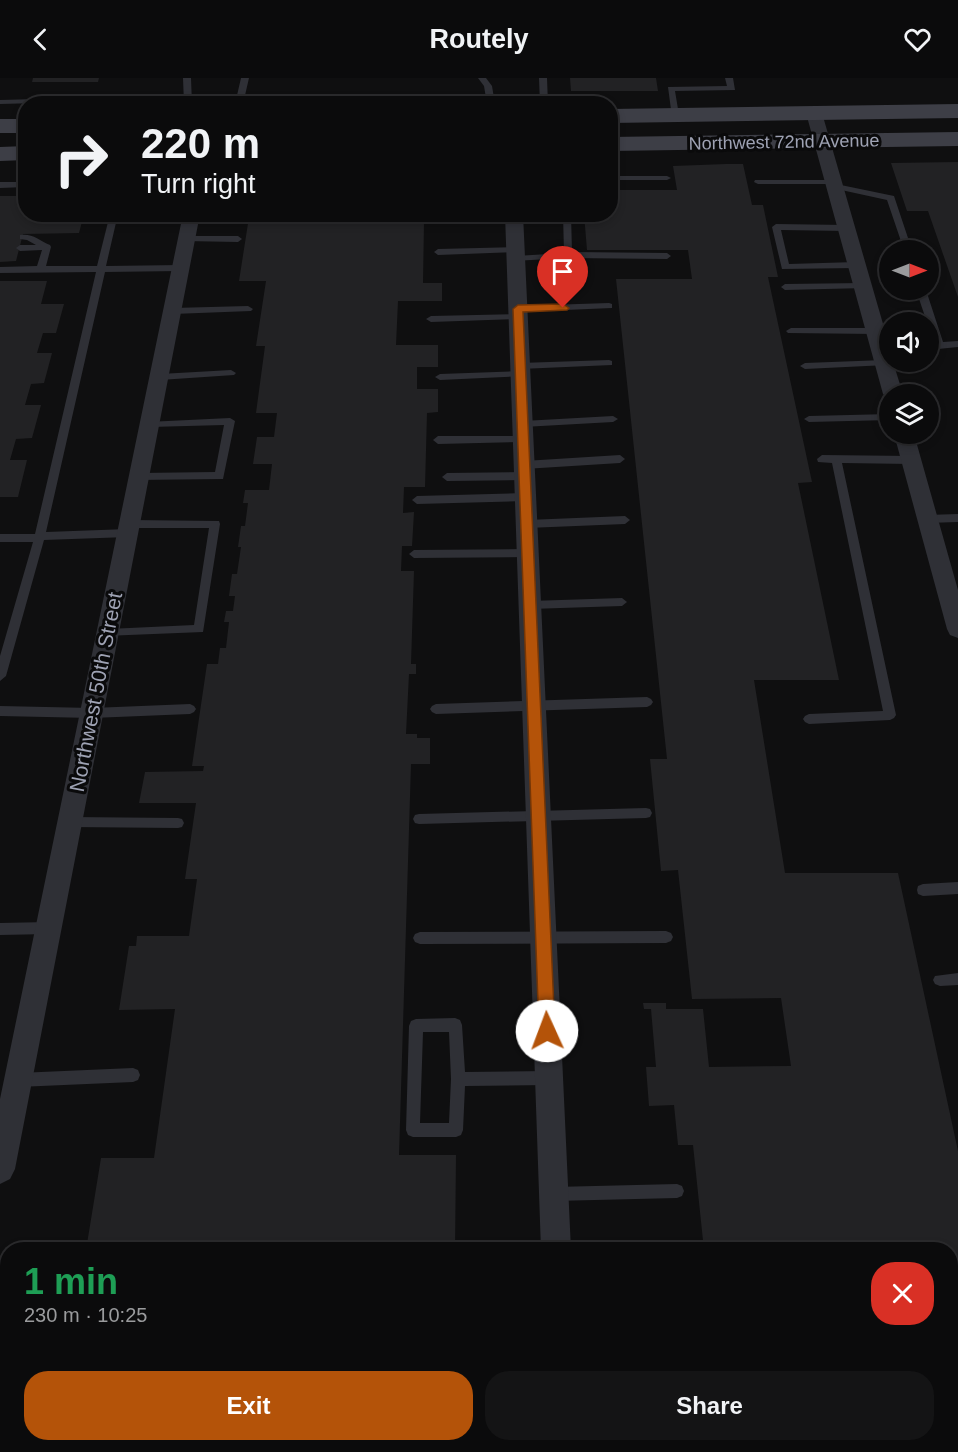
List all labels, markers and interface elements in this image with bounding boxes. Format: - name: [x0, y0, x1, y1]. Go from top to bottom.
- icon: back: [24, 23, 57, 56]
- icon: heart: [901, 23, 934, 56]
- text: Routely: [429, 24, 529, 54]
- icon: right: [42, 120, 120, 198]
- text: 220 m: [141, 120, 260, 167]
- street label: Northwest 72nd Avenue: [688, 130, 880, 154]
- text: Turn right: [141, 169, 256, 199]
- north arrow: [879, 240, 939, 300]
- map controls: [879, 240, 939, 444]
- pin: [537, 246, 588, 308]
- icon: arrive: [546, 255, 579, 288]
- button: sound: [879, 312, 939, 372]
- button: layers: [879, 384, 939, 444]
- street label: Northwest 50th Street: [65, 590, 126, 794]
- position arrow: [515, 999, 579, 1063]
- text: 1 min: [24, 1261, 118, 1302]
- button: close: [871, 1262, 934, 1325]
- text: 230 m · 10:25: [24, 1304, 147, 1326]
- button: Exit: [24, 1371, 473, 1440]
- button: Share: [485, 1371, 934, 1440]

